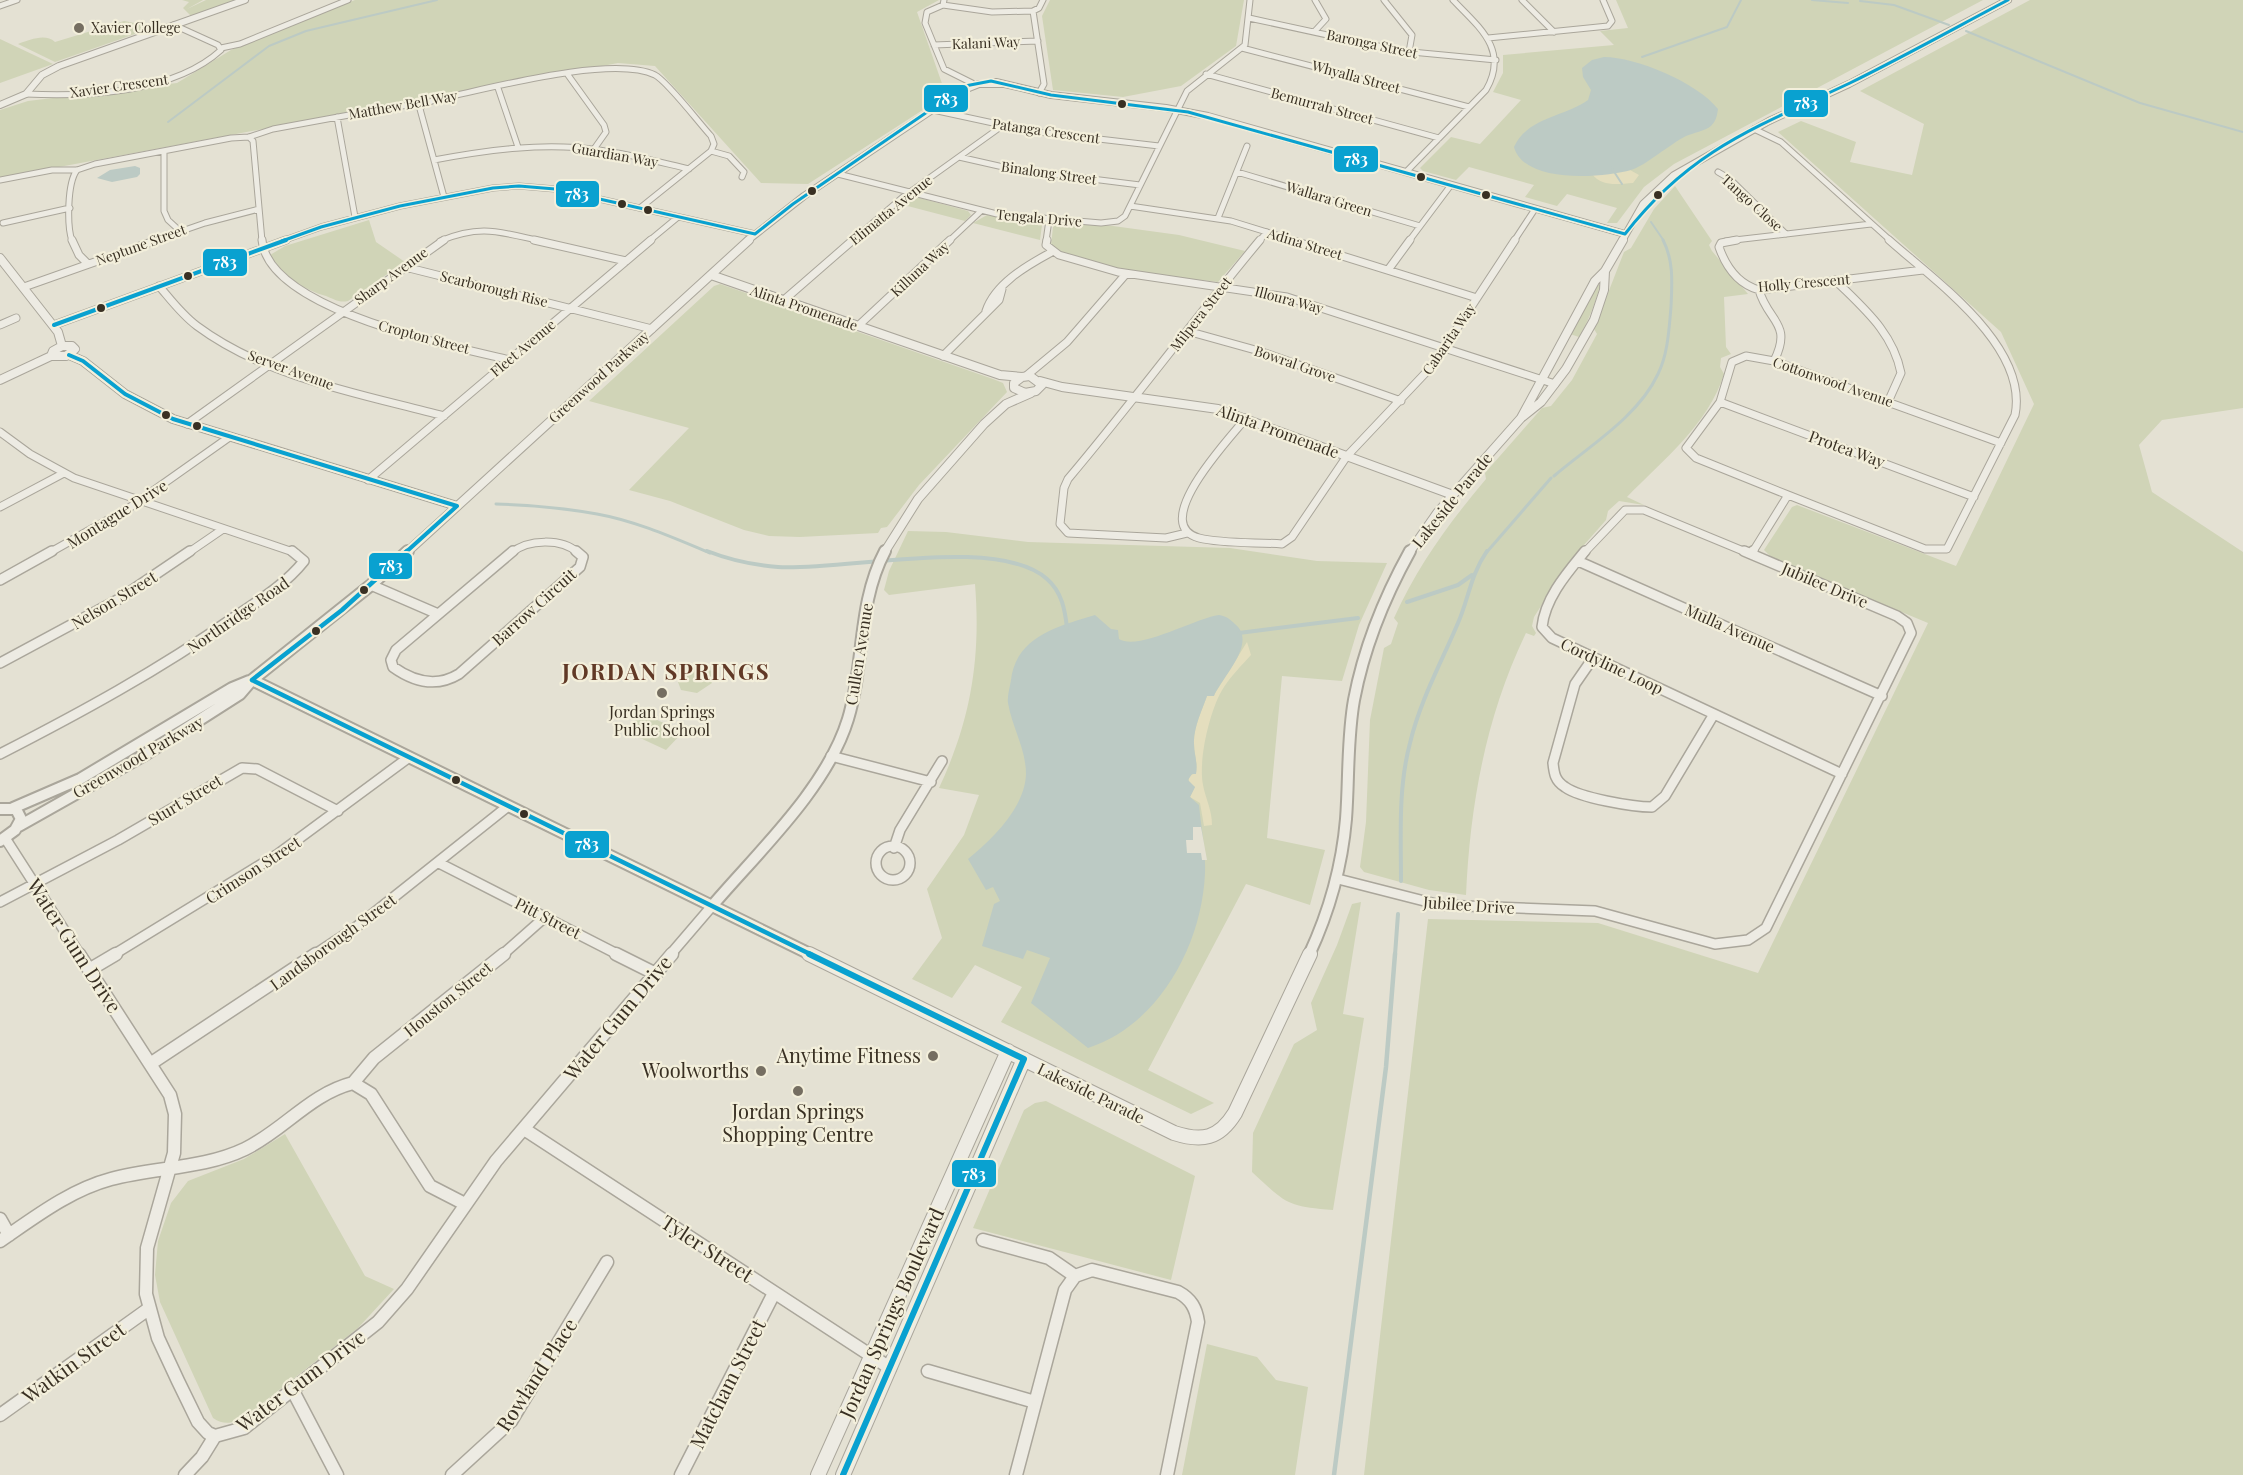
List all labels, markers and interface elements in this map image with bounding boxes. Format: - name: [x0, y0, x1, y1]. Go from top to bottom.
- place label: Xavier College: [91, 18, 181, 37]
- marker: Xavier College: [72, 21, 86, 35]
- street label: Baronga Street: [1325, 25, 1420, 63]
- street label: Kalani Way: [951, 32, 1021, 53]
- street label: Whyalla Street: [1309, 55, 1403, 98]
- street label: Xavier Crescent: [68, 69, 170, 102]
- street label: Bemurrah Street: [1269, 83, 1376, 129]
- line badge: 783: [923, 84, 969, 113]
- street label: Matthew Bell Way: [347, 86, 459, 123]
- text: 783: [934, 88, 958, 109]
- line badge: 783: [1783, 89, 1829, 118]
- text: 783: [1794, 92, 1818, 113]
- unlabelled marker: [1116, 98, 1128, 110]
- street label: Patanga Crescent: [991, 114, 1102, 148]
- street label: Guardian Way: [570, 138, 660, 171]
- line badge: 783: [1333, 145, 1379, 173]
- text: 783: [1344, 148, 1368, 169]
- street label: Binalong Street: [1000, 156, 1099, 189]
- street label: Elimatta Avenue: [845, 170, 936, 249]
- street label: Tango Close: [1718, 170, 1787, 235]
- unlabelled marker: [1415, 171, 1427, 183]
- street label: Wallara Green: [1283, 176, 1375, 221]
- line badge: 783: [555, 180, 600, 208]
- text: 783: [565, 183, 589, 204]
- unlabelled marker: [806, 185, 818, 197]
- unlabelled marker: [1480, 189, 1492, 201]
- unlabelled marker: [1652, 189, 1664, 201]
- unlabelled marker: [616, 198, 628, 210]
- unlabelled marker: [642, 204, 654, 216]
- street label: Tengala Drive: [995, 204, 1083, 231]
- street label: Neptune Street: [93, 219, 189, 270]
- street label: Adina Street: [1264, 223, 1346, 264]
- street label: Killuna Way: [886, 237, 953, 301]
- street label: Sharp Avenue: [350, 243, 431, 309]
- line badge: 783: [202, 248, 248, 277]
- text: 783: [213, 251, 237, 272]
- street label: Scarborough Rise: [438, 266, 550, 311]
- street label: Holly Crescent: [1757, 269, 1852, 296]
- unlabelled marker: [182, 270, 194, 282]
- street label: Milpera Street: [1166, 272, 1236, 355]
- street label: Alinta Promenade: [747, 280, 860, 335]
- street label: Illoura Way: [1253, 281, 1326, 318]
- street label: Cabarita Way: [1418, 299, 1480, 378]
- unlabelled marker: [95, 302, 107, 314]
- street label: Cropton Street: [377, 315, 473, 358]
- street label: Fleet Avenue: [486, 315, 559, 381]
- street label: Greenwood Parkway: [544, 326, 653, 427]
- street label: Bowral Grove: [1252, 341, 1338, 386]
- street label: Server Avenue: [246, 345, 337, 394]
- street label: Cottonwood Avenue: [1771, 352, 1896, 411]
- street label: Alinta Promenade: [1213, 398, 1342, 462]
- unlabelled marker: [160, 409, 172, 421]
- unlabelled marker: [191, 420, 203, 432]
- street label: Protea Way: [1806, 425, 1888, 472]
- street label: Lakeside Parade: [1407, 448, 1497, 552]
- street label: Montague Drive: [63, 474, 171, 553]
- line badge: 783: [368, 552, 413, 580]
- text: 783: [379, 555, 403, 576]
- street label: Jubilee Drive: [1778, 557, 1872, 612]
- street label: Barrow Circuit: [487, 563, 580, 650]
- street label: Nelson Street: [67, 566, 161, 633]
- street label: Northridge Road: [183, 572, 293, 658]
- unlabelled marker: [358, 584, 370, 596]
- street label: Mulla Avenue: [1682, 598, 1778, 657]
- street label: Cullen Avenue: [840, 601, 877, 707]
- unlabelled marker: [310, 625, 322, 637]
- street label: Cordyline Loop: [1558, 633, 1667, 698]
- district label: JORDAN SPRINGS: [561, 656, 770, 686]
- marker: Jordan Springs Public School: [655, 686, 669, 700]
- place label: Jordan Springs Public School: [608, 701, 715, 740]
- street label: Greenwood Parkway: [69, 711, 207, 803]
- street label: Sturt Street: [144, 769, 226, 830]
- unlabelled marker: [450, 774, 462, 786]
- unlabelled marker: [518, 808, 530, 820]
- line badge: 783: [564, 830, 610, 859]
- street label: Crimson Street: [201, 831, 305, 908]
- text: 783: [575, 833, 599, 854]
- street label: Water Gum Drive: [21, 872, 129, 1018]
- street label: Landsborough Street: [266, 889, 400, 994]
- street label: Jubilee Drive: [1422, 891, 1516, 918]
- street label: Pitt Street: [512, 892, 585, 943]
- street label: Water Gum Drive: [556, 949, 677, 1086]
- street label: Houston Street: [399, 956, 497, 1041]
- place label: Anytime Fitness: [776, 1041, 921, 1068]
- marker: Anytime Fitness: [926, 1049, 940, 1063]
- place label: Woolworths: [641, 1056, 749, 1083]
- street label: Lakeside Parade: [1034, 1058, 1148, 1128]
- marker: Woolworths: [754, 1064, 768, 1078]
- marker: Jordan Springs Shopping Centre: [791, 1084, 805, 1098]
- place label: Jordan Springs Shopping Centre: [722, 1097, 874, 1147]
- line badge: 783: [951, 1159, 997, 1188]
- text: 783: [962, 1163, 986, 1184]
- street label: Jordan Springs Boulevard: [832, 1203, 949, 1423]
- street label: Tyler Street: [657, 1208, 760, 1288]
- street label: Rowland Place: [489, 1312, 582, 1436]
- street label: Matcham Street: [682, 1313, 771, 1453]
- street label: Watkin Street: [15, 1315, 131, 1409]
- street label: Water Gum Drive: [229, 1322, 370, 1438]

